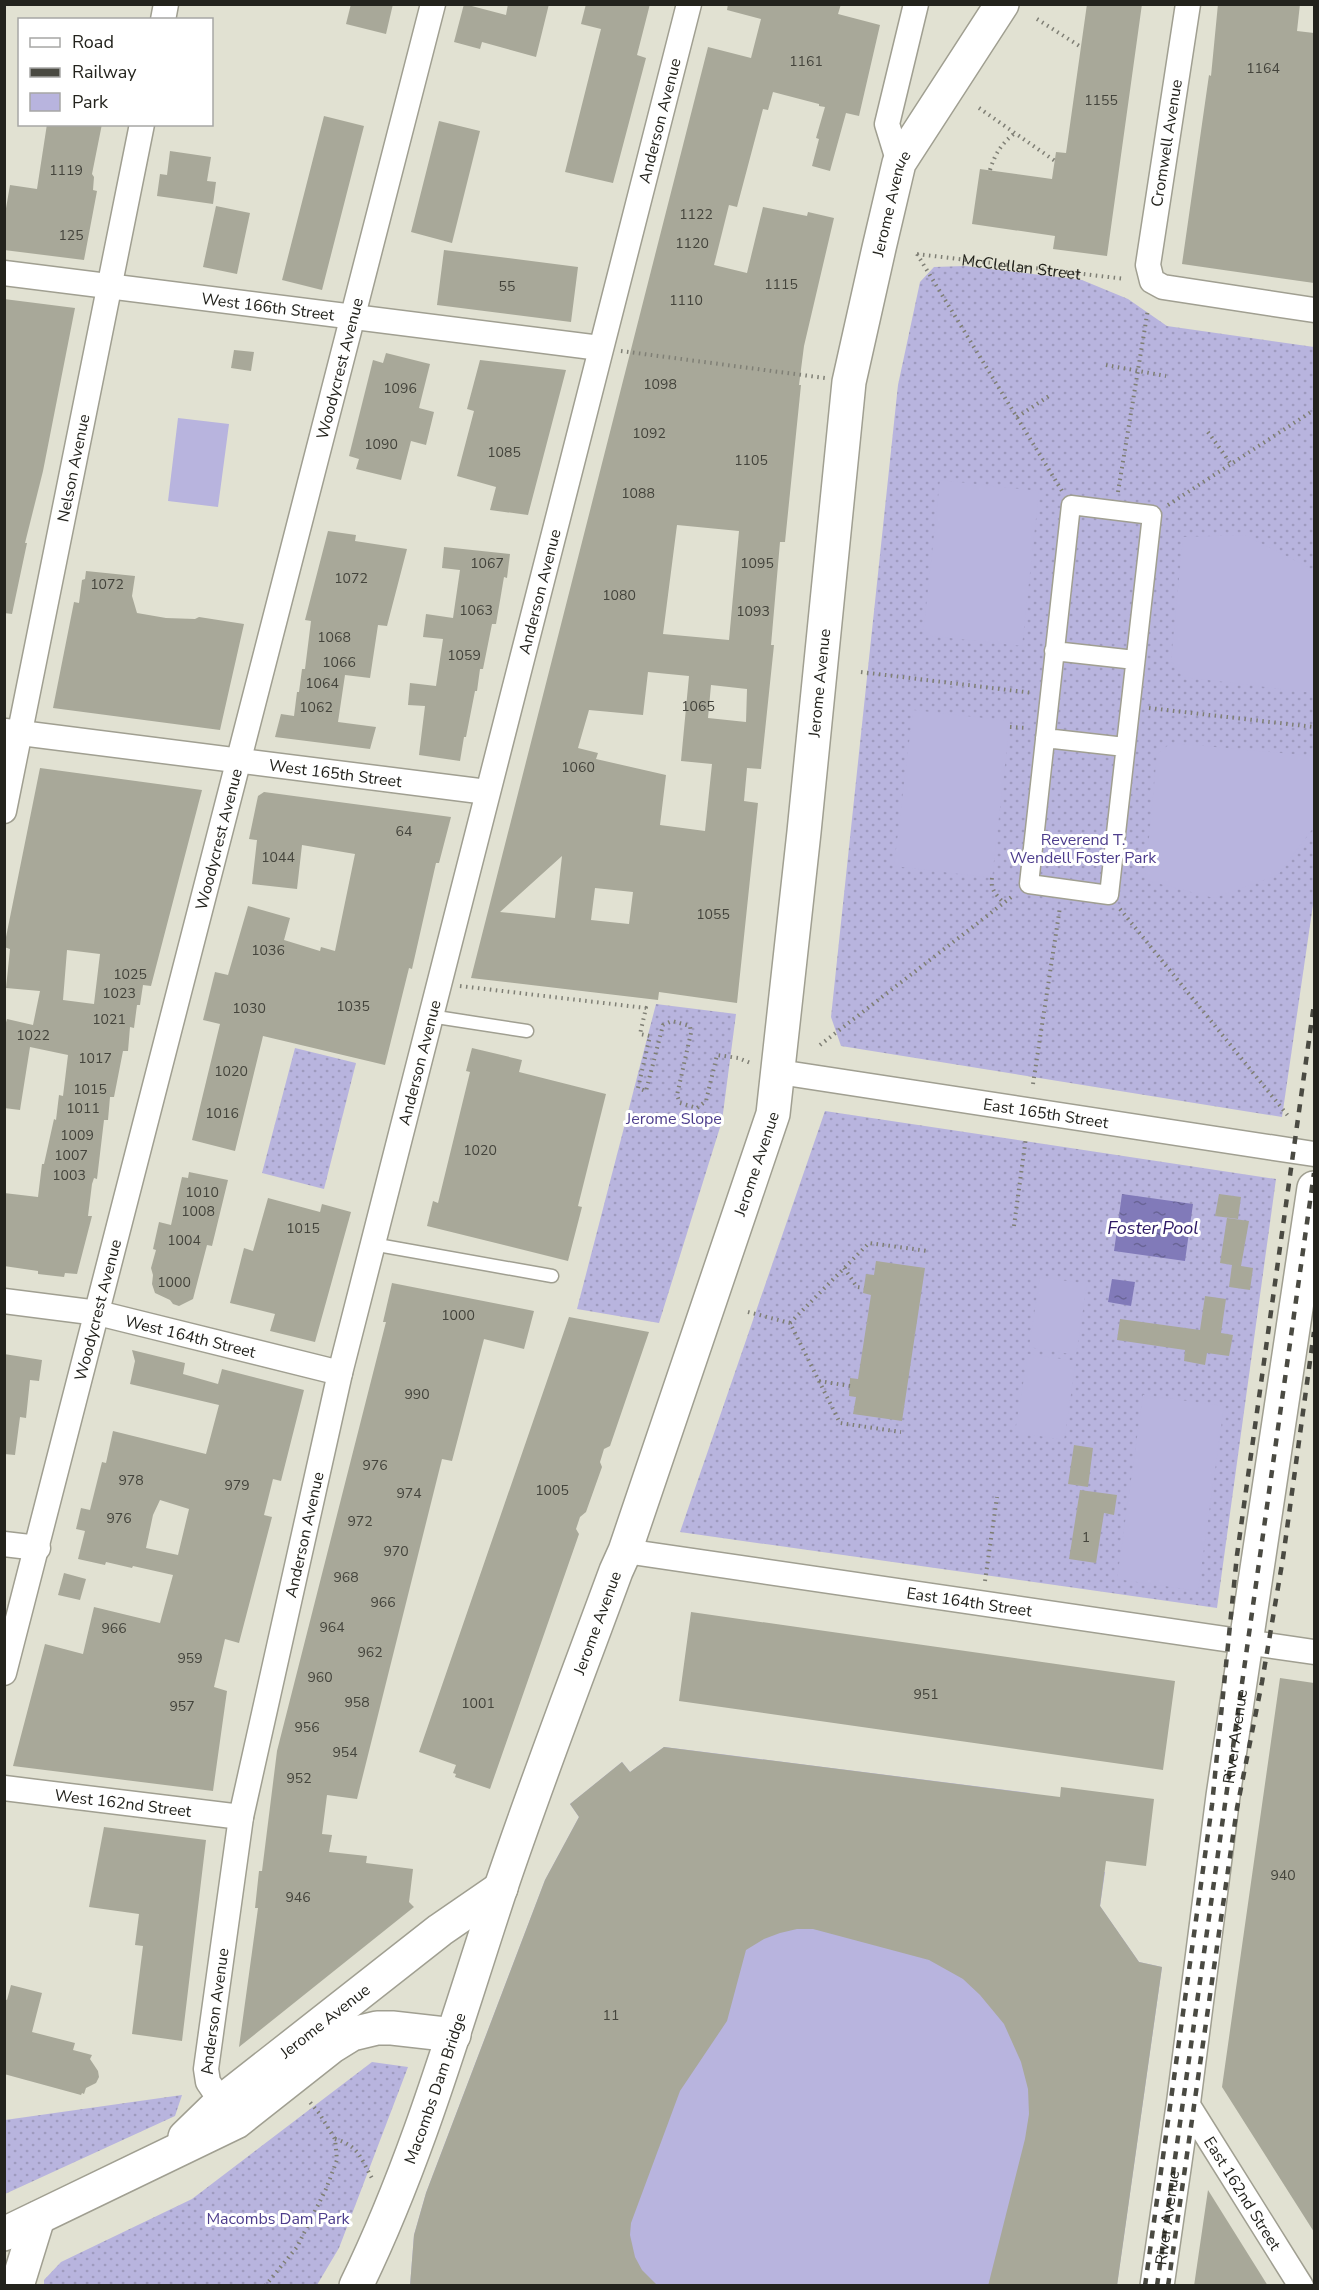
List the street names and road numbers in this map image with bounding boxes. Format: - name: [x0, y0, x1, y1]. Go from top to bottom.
- street label: Anderson Avenue: [634, 56, 687, 186]
- street label: Cromwell Avenue: [1146, 78, 1188, 208]
- street label: Jerome Avenue: [867, 146, 916, 260]
- street label: McClellan Street: [960, 249, 1082, 286]
- street label: West 166th Street: [200, 288, 336, 327]
- street label: Woodycrest Avenue: [312, 296, 369, 442]
- street label: Nelson Avenue: [52, 412, 95, 524]
- street label: Anderson Avenue: [514, 527, 567, 657]
- street label: Jerome Avenue: [803, 628, 836, 739]
- street label: West 165th Street: [267, 754, 403, 793]
- street label: Woodycrest Avenue: [191, 766, 248, 912]
- street label: Anderson Avenue: [394, 998, 447, 1128]
- street label: East 165th Street: [982, 1093, 1110, 1134]
- street label: Jerome Avenue: [729, 1109, 785, 1220]
- street label: Woodycrest Avenue: [70, 1237, 127, 1383]
- street label: West 164th Street: [123, 1310, 258, 1364]
- street label: Anderson Avenue: [280, 1470, 330, 1600]
- street label: Jerome Avenue: [568, 1568, 627, 1679]
- street label: East 164th Street: [905, 1582, 1034, 1623]
- street label: River Avenue: [1218, 1688, 1253, 1785]
- street label: West 162nd Street: [53, 1784, 193, 1823]
- street label: Anderson Avenue: [195, 1947, 235, 2077]
- street label: Jerome Avenue: [275, 1979, 375, 2064]
- street label: Macombs Dam Bridge: [399, 2010, 472, 2167]
- street label: East 162nd Street: [1198, 2133, 1286, 2255]
- street label: River Avenue: [1150, 2169, 1185, 2267]

